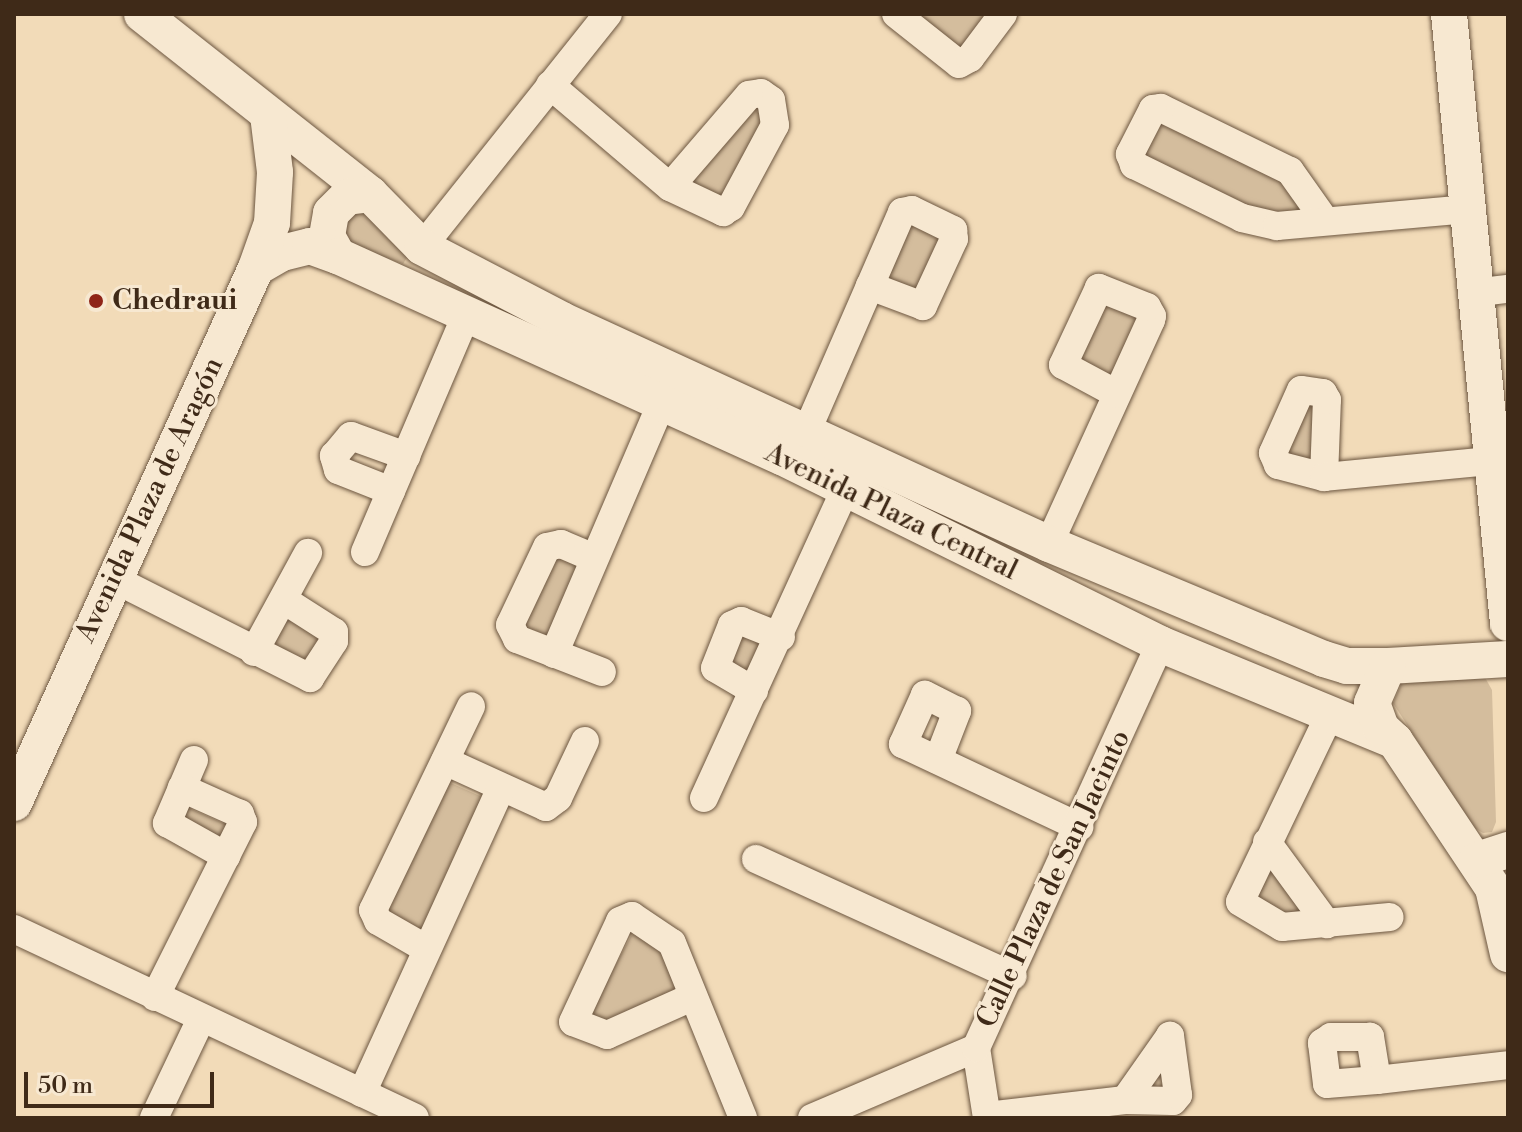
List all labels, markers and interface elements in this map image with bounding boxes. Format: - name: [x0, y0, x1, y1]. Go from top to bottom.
- place label: Chedraui: [112, 284, 237, 318]
- marker: Chedraui: [87, 292, 105, 310]
- street label: Avenida Plaza de Aragón: [69, 352, 231, 648]
- street label: Avenida Plaza Central: [759, 436, 1023, 588]
- street label: Calle Plaza de San Jacinto: [970, 725, 1138, 1033]
- scale bar: [28, 1056, 218, 1106]
- text: 50 m: [38, 1071, 93, 1101]

